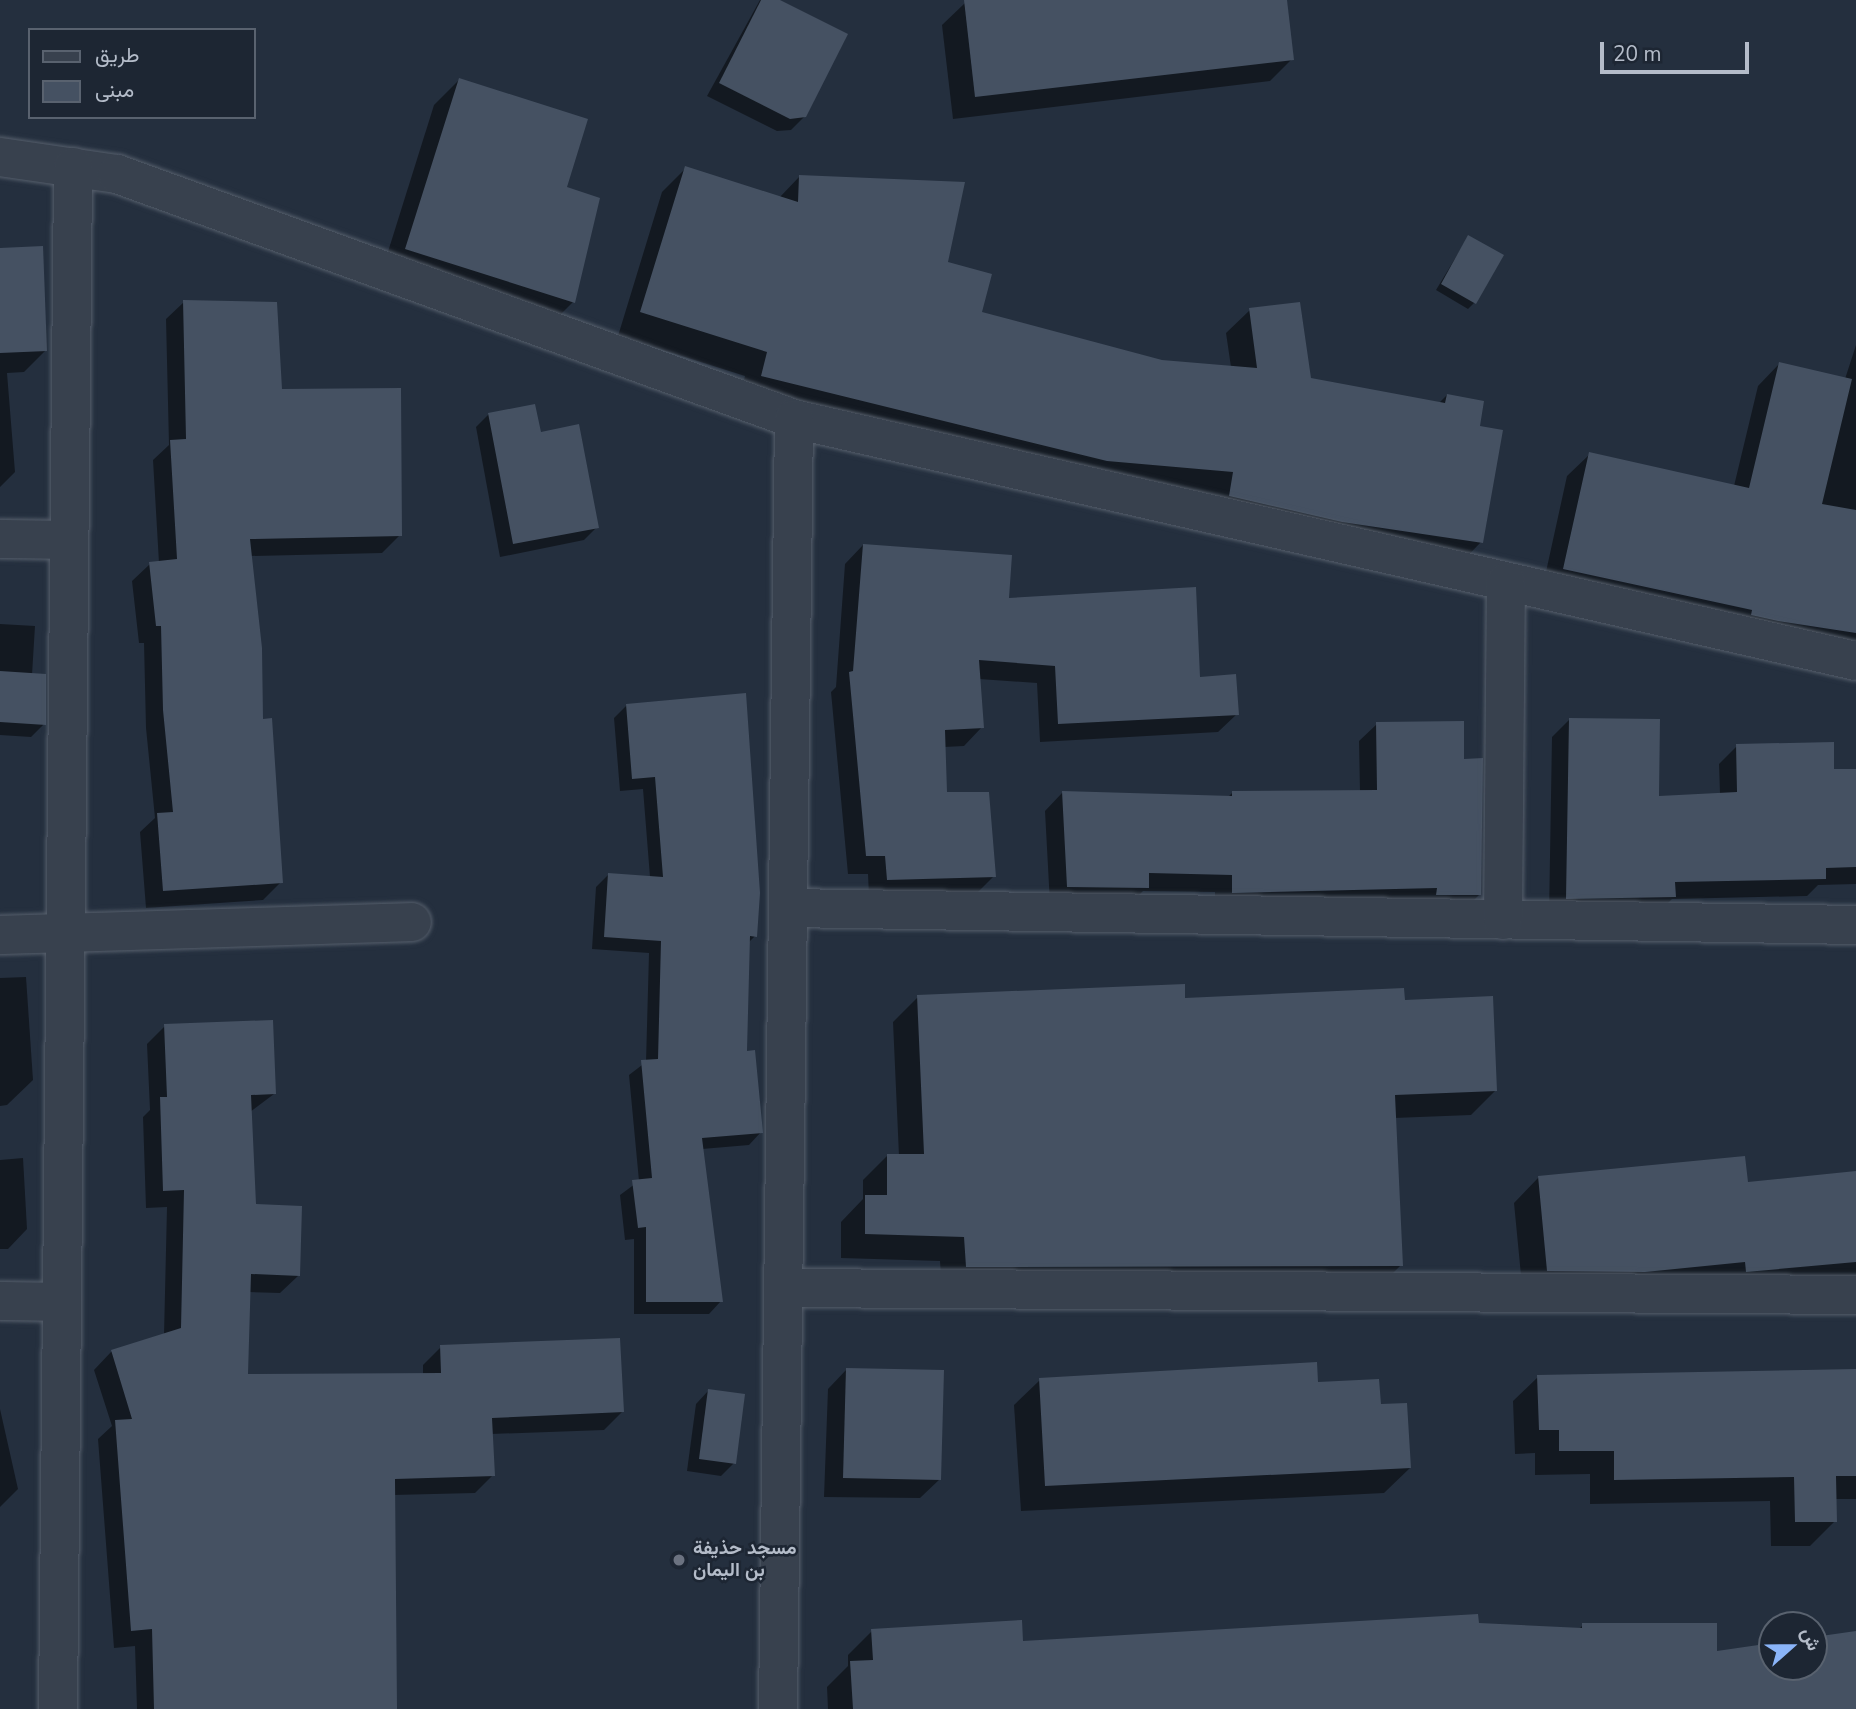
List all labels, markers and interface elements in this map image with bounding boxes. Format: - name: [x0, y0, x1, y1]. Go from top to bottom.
- legend: [28, 28, 256, 119]
- scale bar: [1604, 28, 1753, 72]
- text: 20 m: [1613, 40, 1662, 68]
- text: طريق: [95, 41, 140, 69]
- text: مبنى: [95, 76, 134, 104]
- place label: مسجد حذيفة بن اليمان: [693, 1538, 797, 1582]
- marker: مسجد حذيفة بن اليمان: [671, 1552, 687, 1568]
- north arrow: [1758, 1611, 1828, 1681]
- text: ش: [1795, 1624, 1827, 1655]

